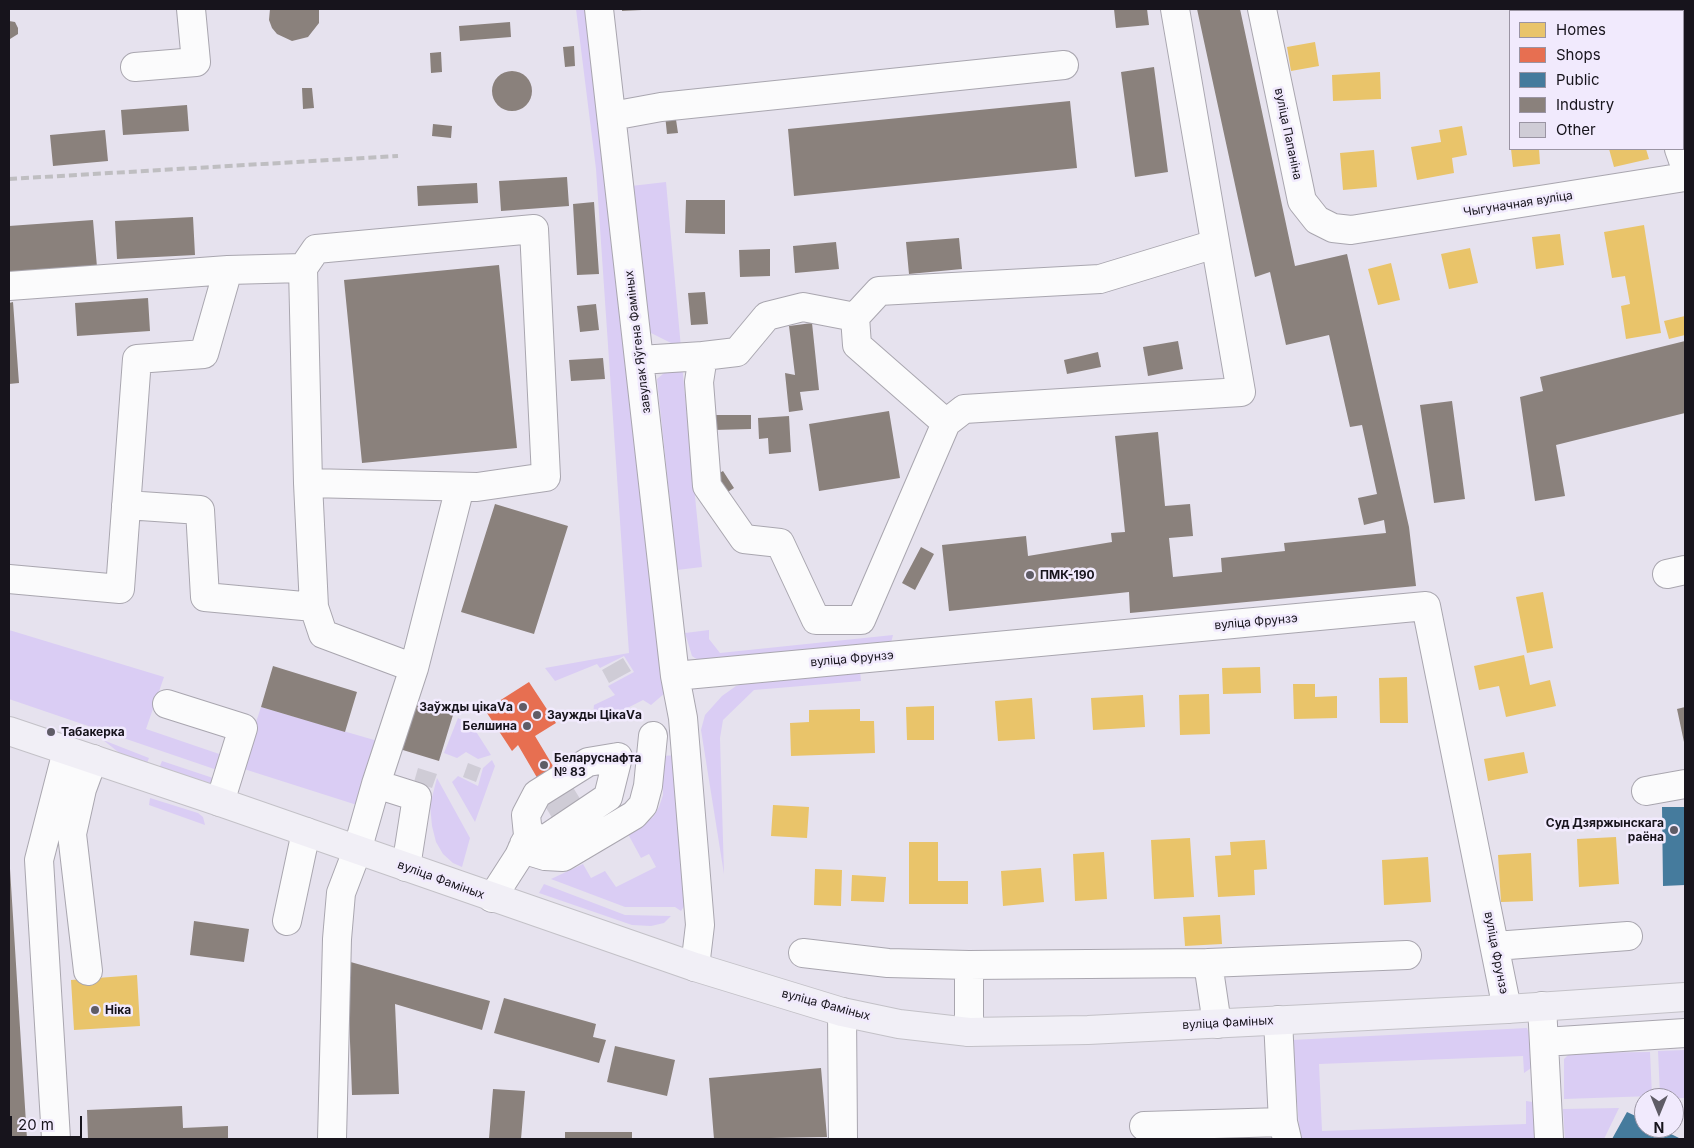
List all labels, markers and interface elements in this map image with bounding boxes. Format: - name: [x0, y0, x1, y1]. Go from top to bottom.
- legend: [1509, 10, 1684, 150]
- text: Homes: [1556, 20, 1606, 39]
- text: Shops: [1556, 45, 1601, 64]
- text: Public: [1556, 70, 1599, 89]
- street label: вуліца Папаніна: [1271, 87, 1305, 181]
- text: Industry: [1556, 95, 1614, 114]
- text: Other: [1556, 120, 1596, 139]
- street label: Чыгуначная вуліца: [1462, 188, 1574, 220]
- street label: завулак Яўгена Фаміных: [622, 270, 654, 414]
- place label: ПМК-190: [1040, 568, 1095, 582]
- marker: ПМК-190: [1024, 569, 1036, 581]
- street label: вуліца Фрунзэ: [1214, 611, 1298, 633]
- street label: вуліца Фрунзэ: [810, 648, 894, 670]
- place label: Заўжды цікаVа: [419, 700, 513, 714]
- marker: Заўжды цікаVа: [517, 701, 529, 713]
- place label: Заужды ЦікаVа: [547, 708, 642, 722]
- marker: Заужды ЦікаVа: [531, 709, 543, 721]
- place label: Белшина: [463, 719, 517, 733]
- marker: Белшина: [521, 720, 533, 732]
- place label: Табакерка: [61, 725, 125, 739]
- marker: Табакерка: [45, 726, 57, 738]
- place label: Беларуснафта № 83: [554, 751, 641, 779]
- marker: Беларуснафта № 83: [538, 759, 550, 771]
- place label: Суд Дзяржынскага раёна: [1546, 816, 1664, 844]
- marker: Суд Дзяржынскага раёна: [1668, 824, 1680, 836]
- street label: вуліца Фаміных: [396, 858, 486, 902]
- street label: вуліца Фрунзэ: [1481, 911, 1511, 995]
- street label: вуліца Фаміных: [780, 986, 872, 1024]
- place label: Ніка: [105, 1003, 131, 1017]
- marker: Ніка: [89, 1004, 101, 1016]
- street label: вуліца Фаміных: [1182, 1013, 1274, 1033]
- north arrow: [1634, 1088, 1684, 1138]
- scale bar: [12, 1106, 85, 1138]
- text: 20 m: [18, 1115, 54, 1134]
- text: N: [1654, 1119, 1664, 1136]

